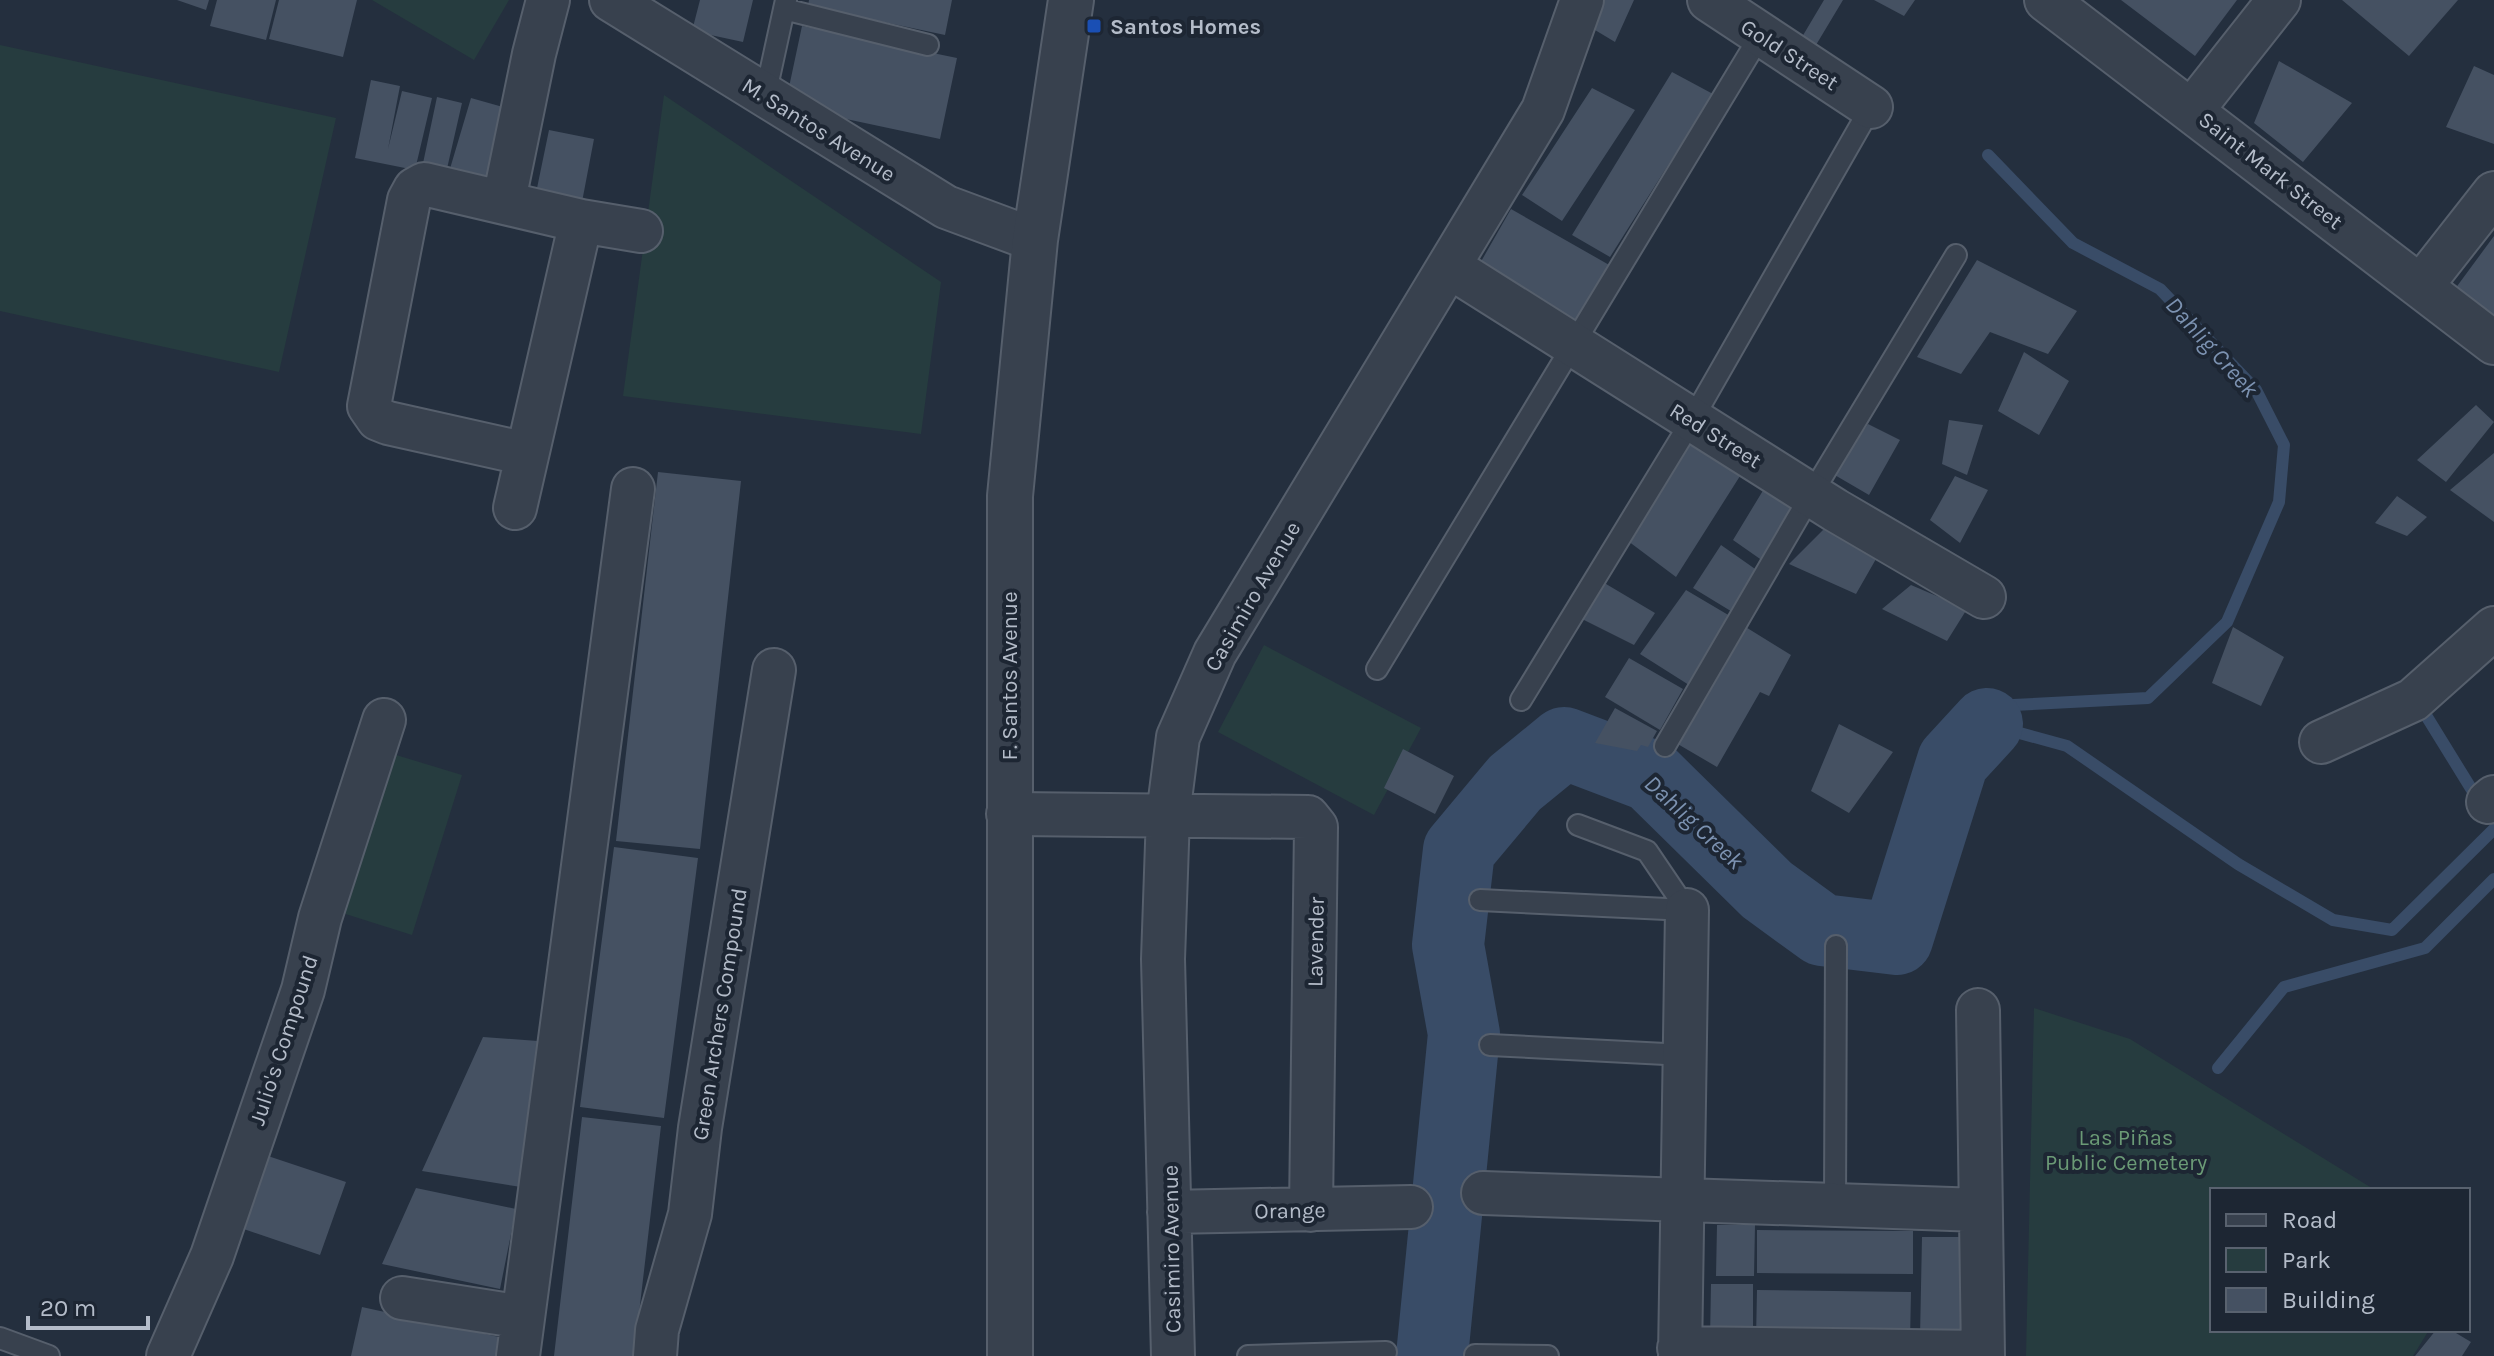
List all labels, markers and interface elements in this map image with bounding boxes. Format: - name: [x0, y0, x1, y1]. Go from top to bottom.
- place label: Santos Homes: [1110, 14, 1261, 40]
- street label: Gold Street: [1736, 14, 1843, 96]
- marker: Santos Homes: [1085, 17, 1103, 35]
- street label: M. Santos Avenue: [737, 72, 900, 187]
- street label: Saint Mark Street: [2193, 107, 2348, 235]
- water label: Dahlig Creek: [2160, 291, 2265, 403]
- street label: Red Street: [1665, 397, 1766, 474]
- street label: Casimiro Avenue: [1199, 517, 1306, 676]
- street label: F. Santos Avenue: [997, 592, 1023, 760]
- water label: Dahlig Creek: [1639, 769, 1750, 875]
- street label: Green Archers Compound: [687, 886, 753, 1142]
- street label: Lavender: [1302, 897, 1330, 987]
- street label: Julio's Compound: [244, 952, 324, 1129]
- park label: Las Piñas Public Cemetery: [2045, 1125, 2207, 1176]
- street label: Casimiro Avenue: [1158, 1165, 1186, 1333]
- legend: [2210, 1188, 2470, 1332]
- street label: Orange: [1254, 1197, 1326, 1225]
- text: Road: [2282, 1206, 2337, 1234]
- text: Park: [2282, 1246, 2331, 1274]
- scale bar: [28, 1280, 148, 1330]
- text: Building: [2282, 1286, 2375, 1314]
- text: 20 m: [40, 1294, 96, 1322]

